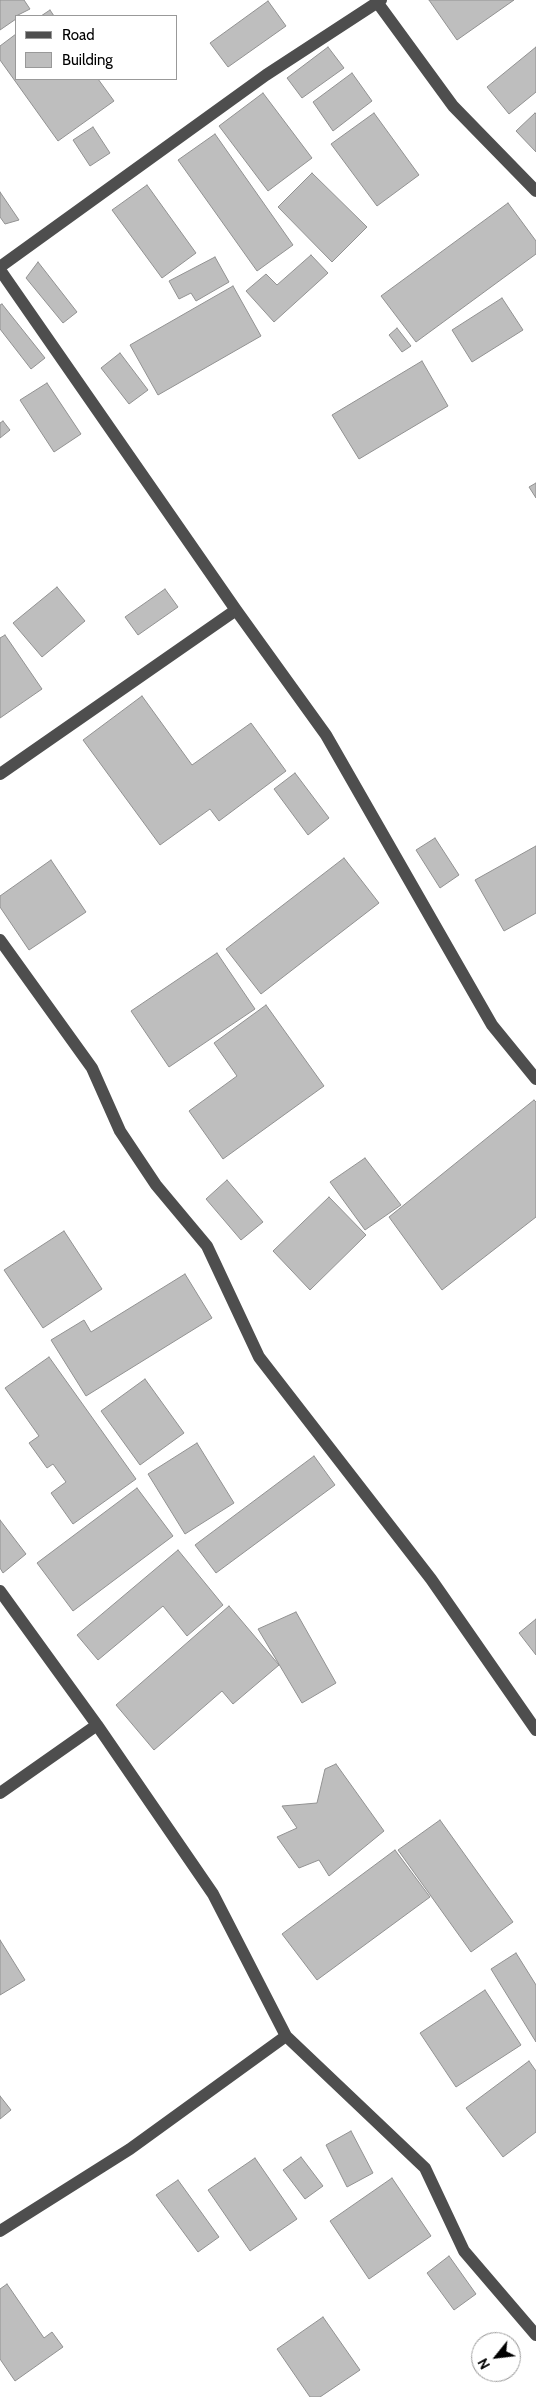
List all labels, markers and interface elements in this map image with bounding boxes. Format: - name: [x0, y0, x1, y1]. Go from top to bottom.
- legend: [15, 15, 178, 80]
- text: Road: [62, 26, 95, 44]
- text: Building: [62, 51, 113, 69]
- north arrow: [471, 2332, 521, 2382]
- text: N: [473, 2355, 494, 2372]

